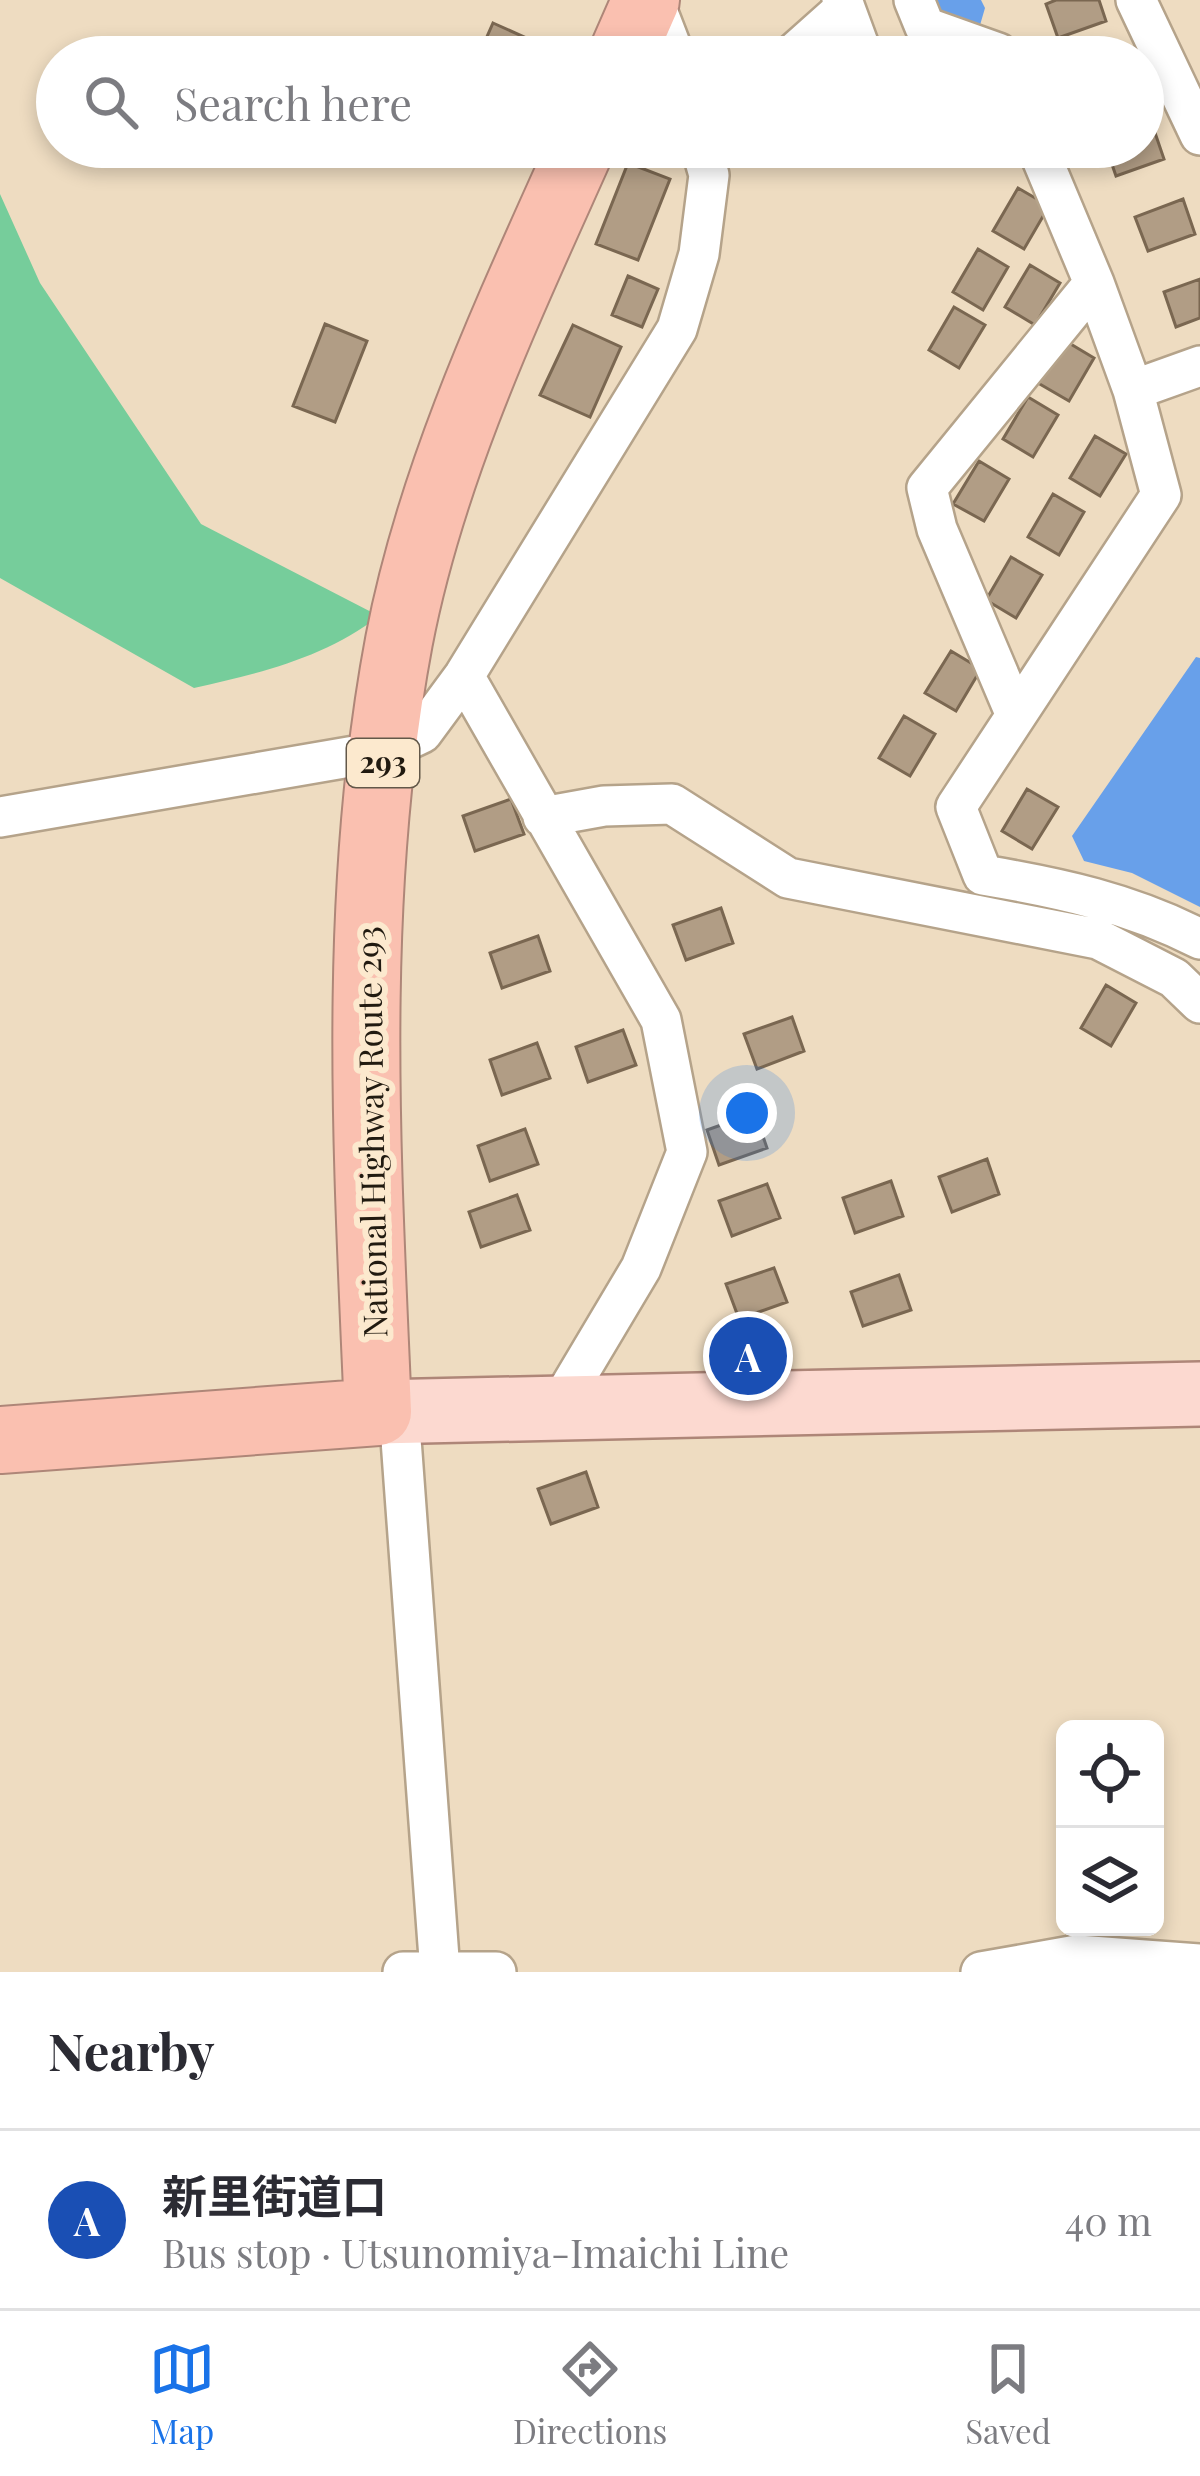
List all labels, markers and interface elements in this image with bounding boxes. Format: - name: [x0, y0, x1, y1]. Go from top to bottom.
- search box: [36, 36, 1164, 168]
- icon: search: [78, 69, 144, 135]
- text: Search here: [174, 72, 412, 132]
- road number: 293: [347, 739, 419, 787]
- street label: National Highway Route 293: [344, 926, 396, 1338]
- your location: [717, 1083, 777, 1143]
- pin: A: [709, 1311, 787, 1401]
- map controls: [1056, 1720, 1164, 1936]
- button: locate: [1056, 1720, 1164, 1828]
- button: layers: [1056, 1828, 1164, 1936]
- text: Nearby: [48, 2016, 214, 2084]
- text: 新里街道口: [162, 2164, 387, 2224]
- text: A: [74, 2194, 100, 2246]
- text: 40 m: [1065, 2194, 1152, 2246]
- text: Bus stop · Utsunomiya-Imaichi Line: [162, 2226, 789, 2278]
- tab: Map: [149, 2336, 215, 2452]
- tab: Directions: [513, 2336, 667, 2452]
- tab: Saved: [965, 2336, 1051, 2452]

